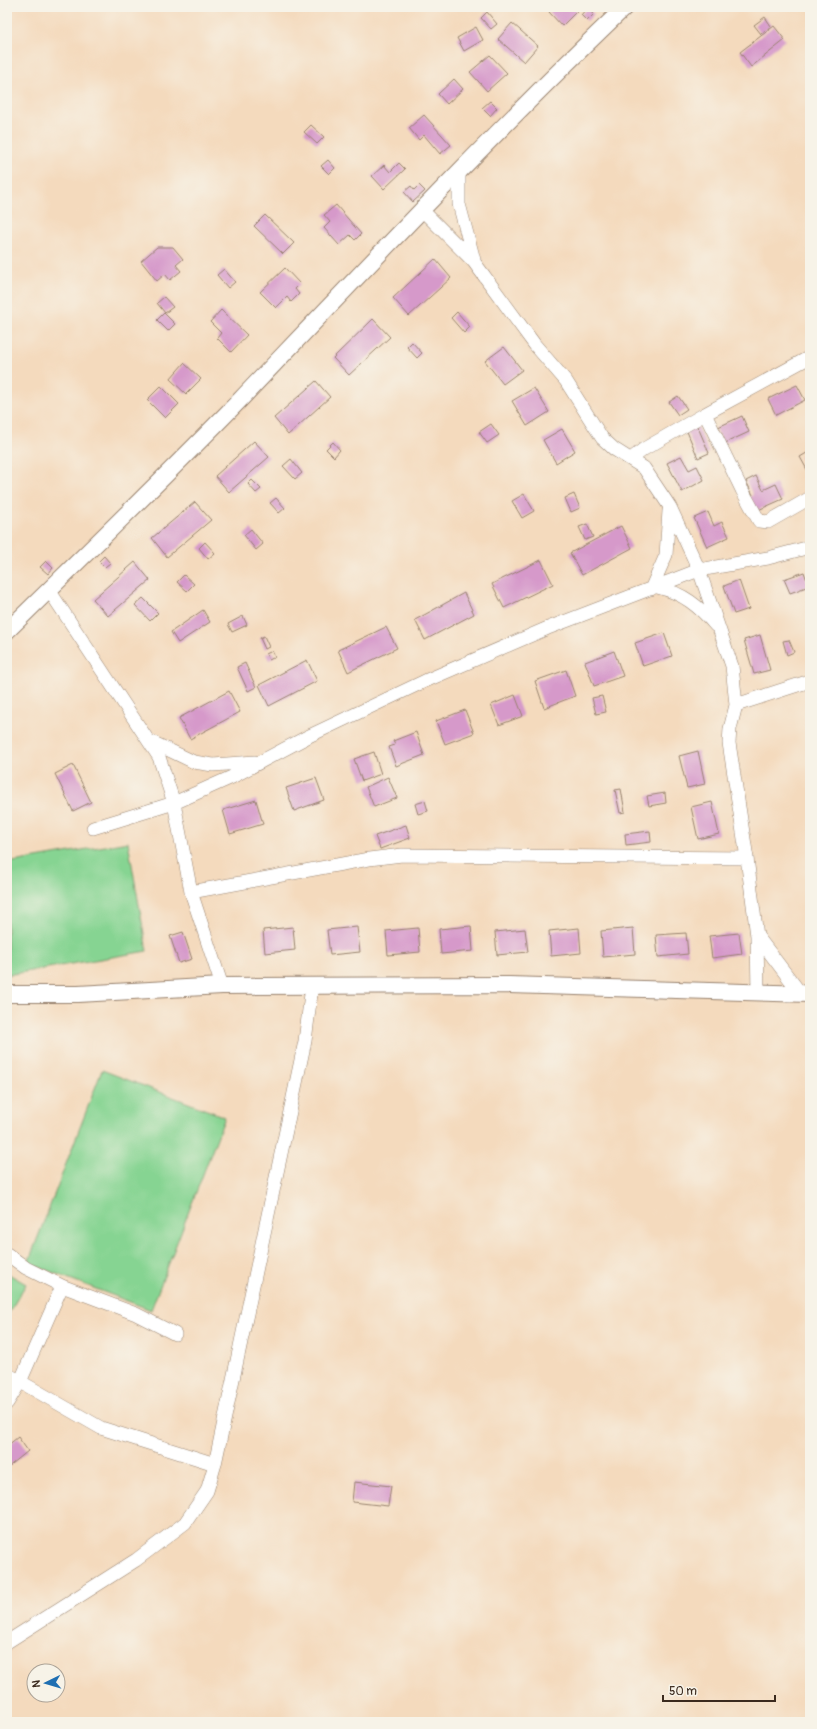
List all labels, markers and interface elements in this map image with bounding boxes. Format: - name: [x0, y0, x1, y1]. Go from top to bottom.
- north arrow: [26, 1663, 66, 1703]
- scale bar: [663, 1677, 775, 1703]
- text: N: [30, 1679, 43, 1688]
- text: 50 m: [669, 1684, 697, 1699]

